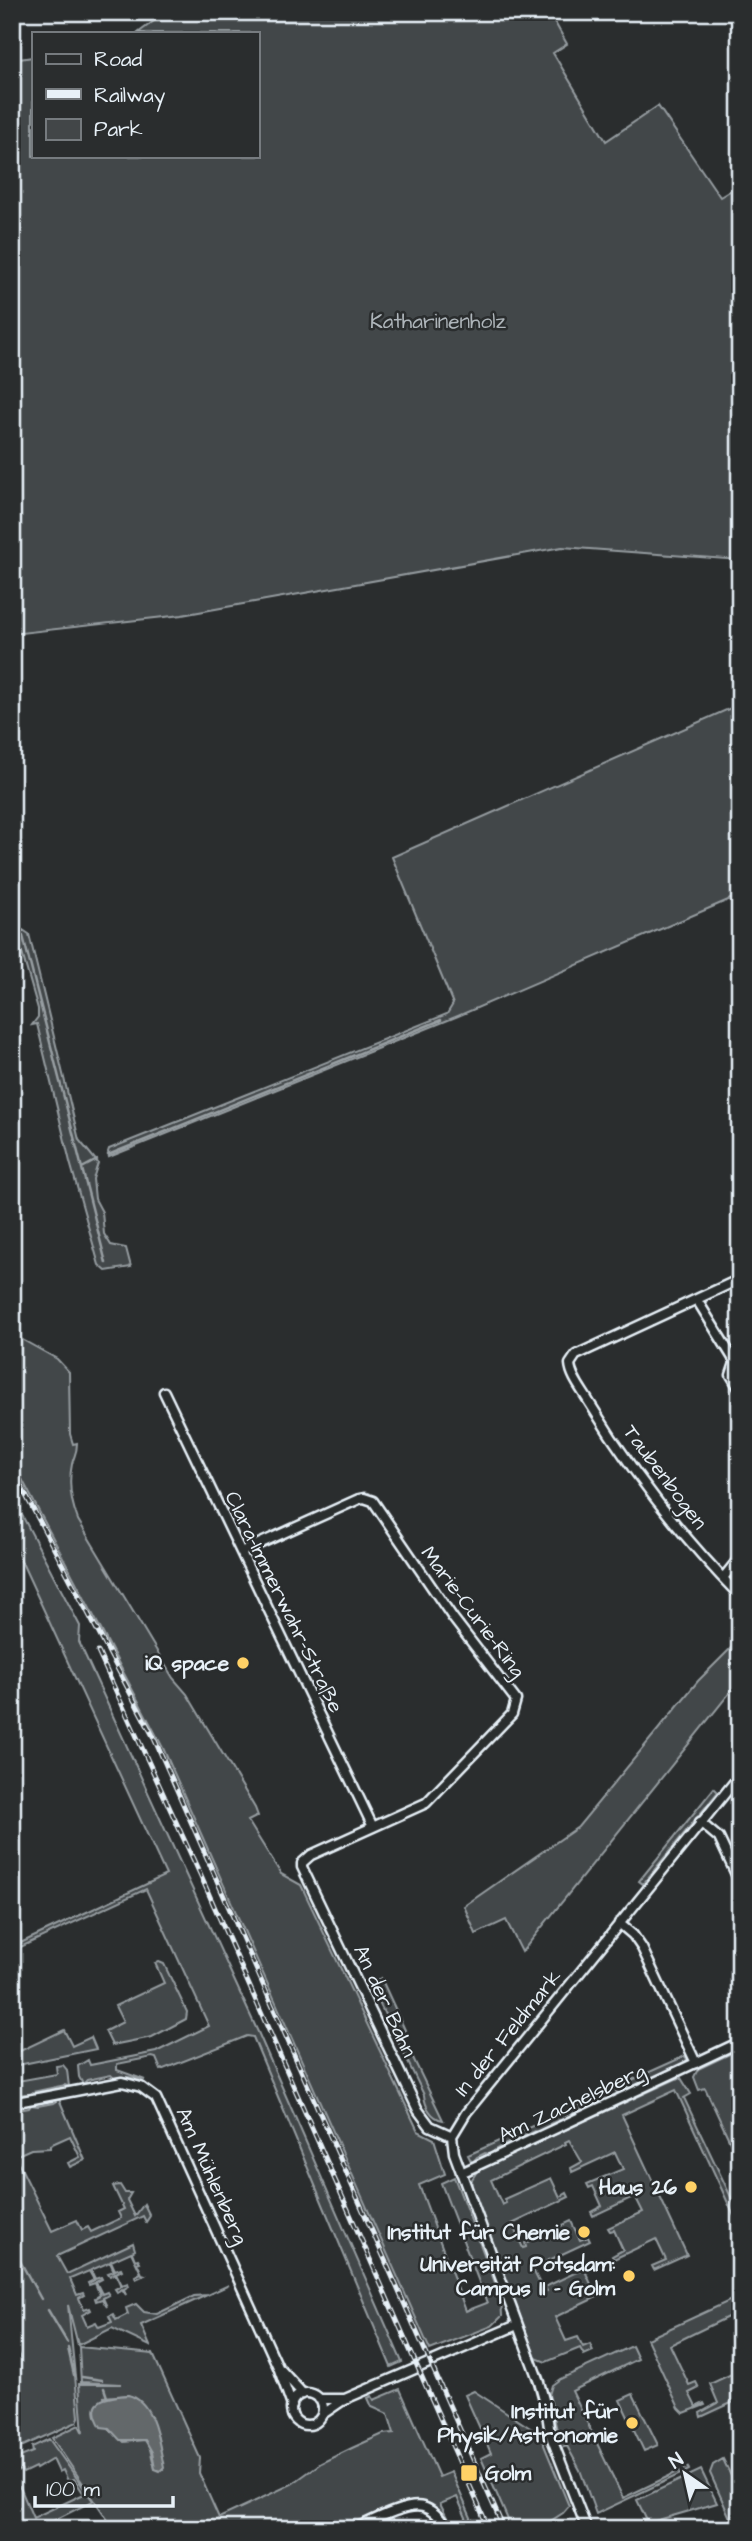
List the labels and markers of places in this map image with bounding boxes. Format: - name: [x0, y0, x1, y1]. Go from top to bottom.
- place label: iQ space: [145, 1649, 230, 1679]
- marker: iQ space: [235, 1655, 251, 1671]
- place label: Haus 26: [599, 2173, 678, 2202]
- marker: Haus 26: [683, 2179, 699, 2195]
- place label: Institut für Chemie: [387, 2218, 571, 2247]
- marker: Institut für Chemie: [576, 2224, 592, 2240]
- place label: Universität Potsdam: Campus II - Golm: [420, 2250, 616, 2304]
- marker: Universität Potsdam: Campus II - Golm: [621, 2268, 637, 2284]
- place label: Institut für Physik/Astronomie: [437, 2397, 619, 2453]
- marker: Institut für Physik/Astronomie: [624, 2415, 640, 2431]
- place label: Golm: [485, 2459, 532, 2488]
- marker: Golm: [459, 2463, 479, 2483]

